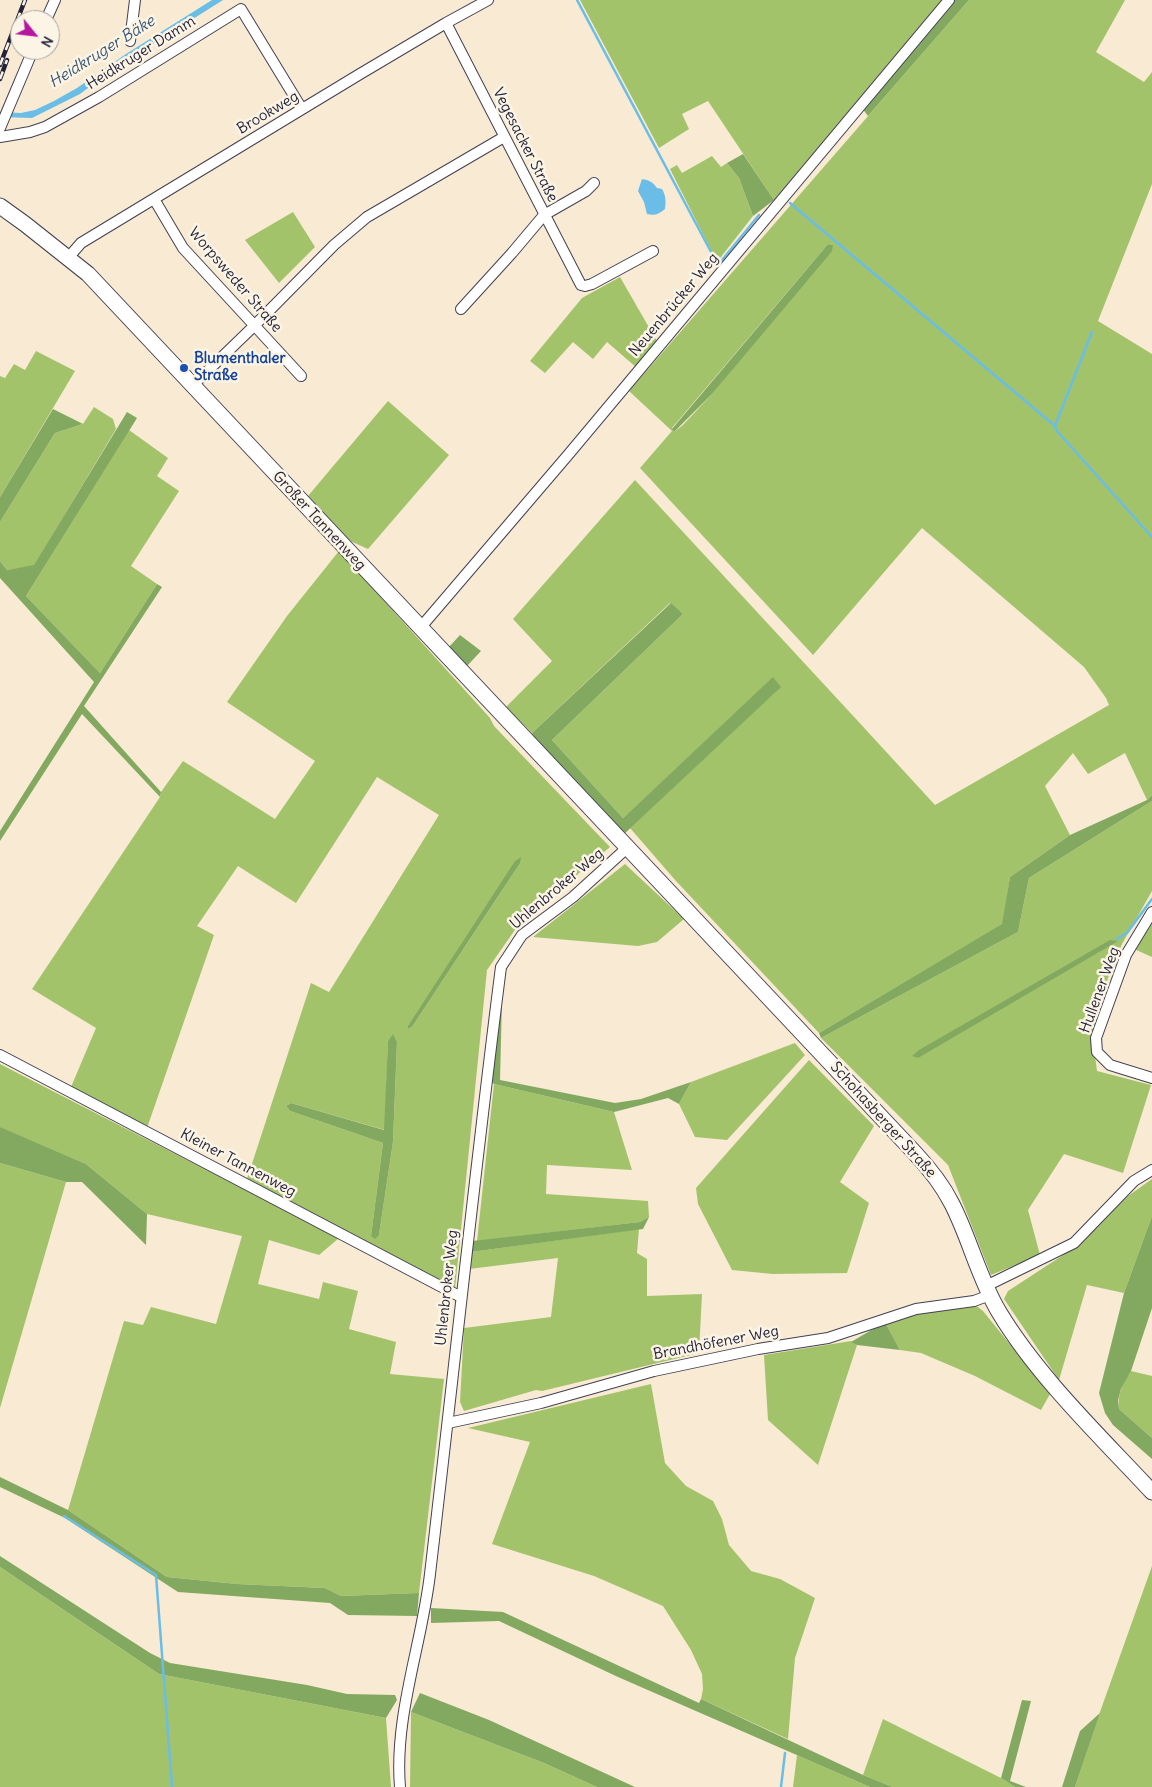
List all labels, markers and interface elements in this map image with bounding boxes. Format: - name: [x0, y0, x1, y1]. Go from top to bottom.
- north arrow: [10, 10, 60, 60]
- water label: Heidkruger Bäke: [46, 12, 158, 92]
- street label: Heidkruger Damm: [83, 12, 199, 94]
- text: N: [37, 33, 57, 50]
- street label: Vegesacker Straße: [488, 85, 562, 205]
- street label: Brookweg: [234, 88, 302, 138]
- street label: Worpsweder Straße: [184, 224, 286, 336]
- street label: Neuenbrücker Weg: [626, 250, 722, 360]
- place label: Blumenthaler Straße: [194, 350, 286, 385]
- marker: Blumenthaler Straße: [178, 362, 190, 374]
- street label: Großer Tannenweg: [268, 468, 370, 574]
- street label: Uhlenbroker Weg: [507, 845, 607, 933]
- street label: Hullener Weg: [1076, 944, 1124, 1036]
- street label: Schohasberger Straße: [826, 1058, 940, 1182]
- street label: Kleiner Tannenweg: [177, 1125, 299, 1201]
- street label: Uhlenbroker Weg: [432, 1229, 462, 1347]
- street label: Brandhöfener Weg: [652, 1322, 780, 1364]

